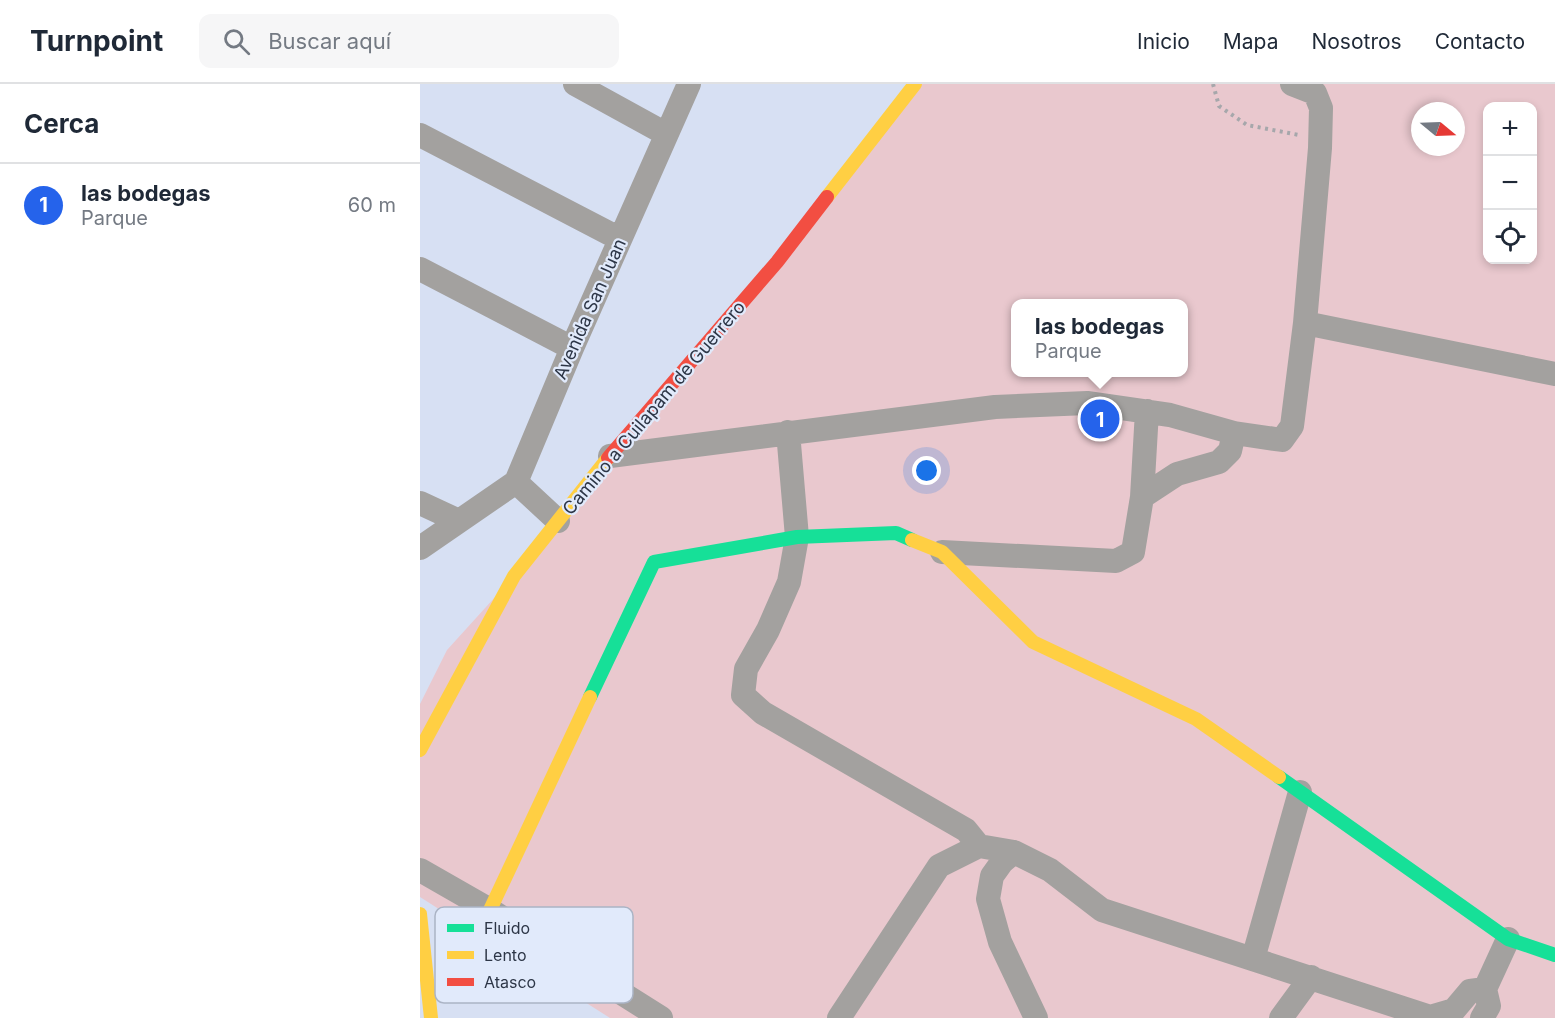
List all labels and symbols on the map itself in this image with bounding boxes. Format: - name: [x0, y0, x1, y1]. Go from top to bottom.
- north arrow: [1411, 102, 1465, 156]
- street label: Avenida San Juan: [549, 235, 630, 382]
- street label: Camino a Cuilapam de Guerrero: [558, 297, 749, 519]
- pin: 1: [1080, 396, 1120, 442]
- your location: [912, 456, 941, 485]
- legend: [435, 907, 633, 1003]
- text: Fluido: [484, 918, 530, 938]
- text: Lento: [484, 945, 527, 965]
- text: Atasco: [484, 972, 536, 992]

